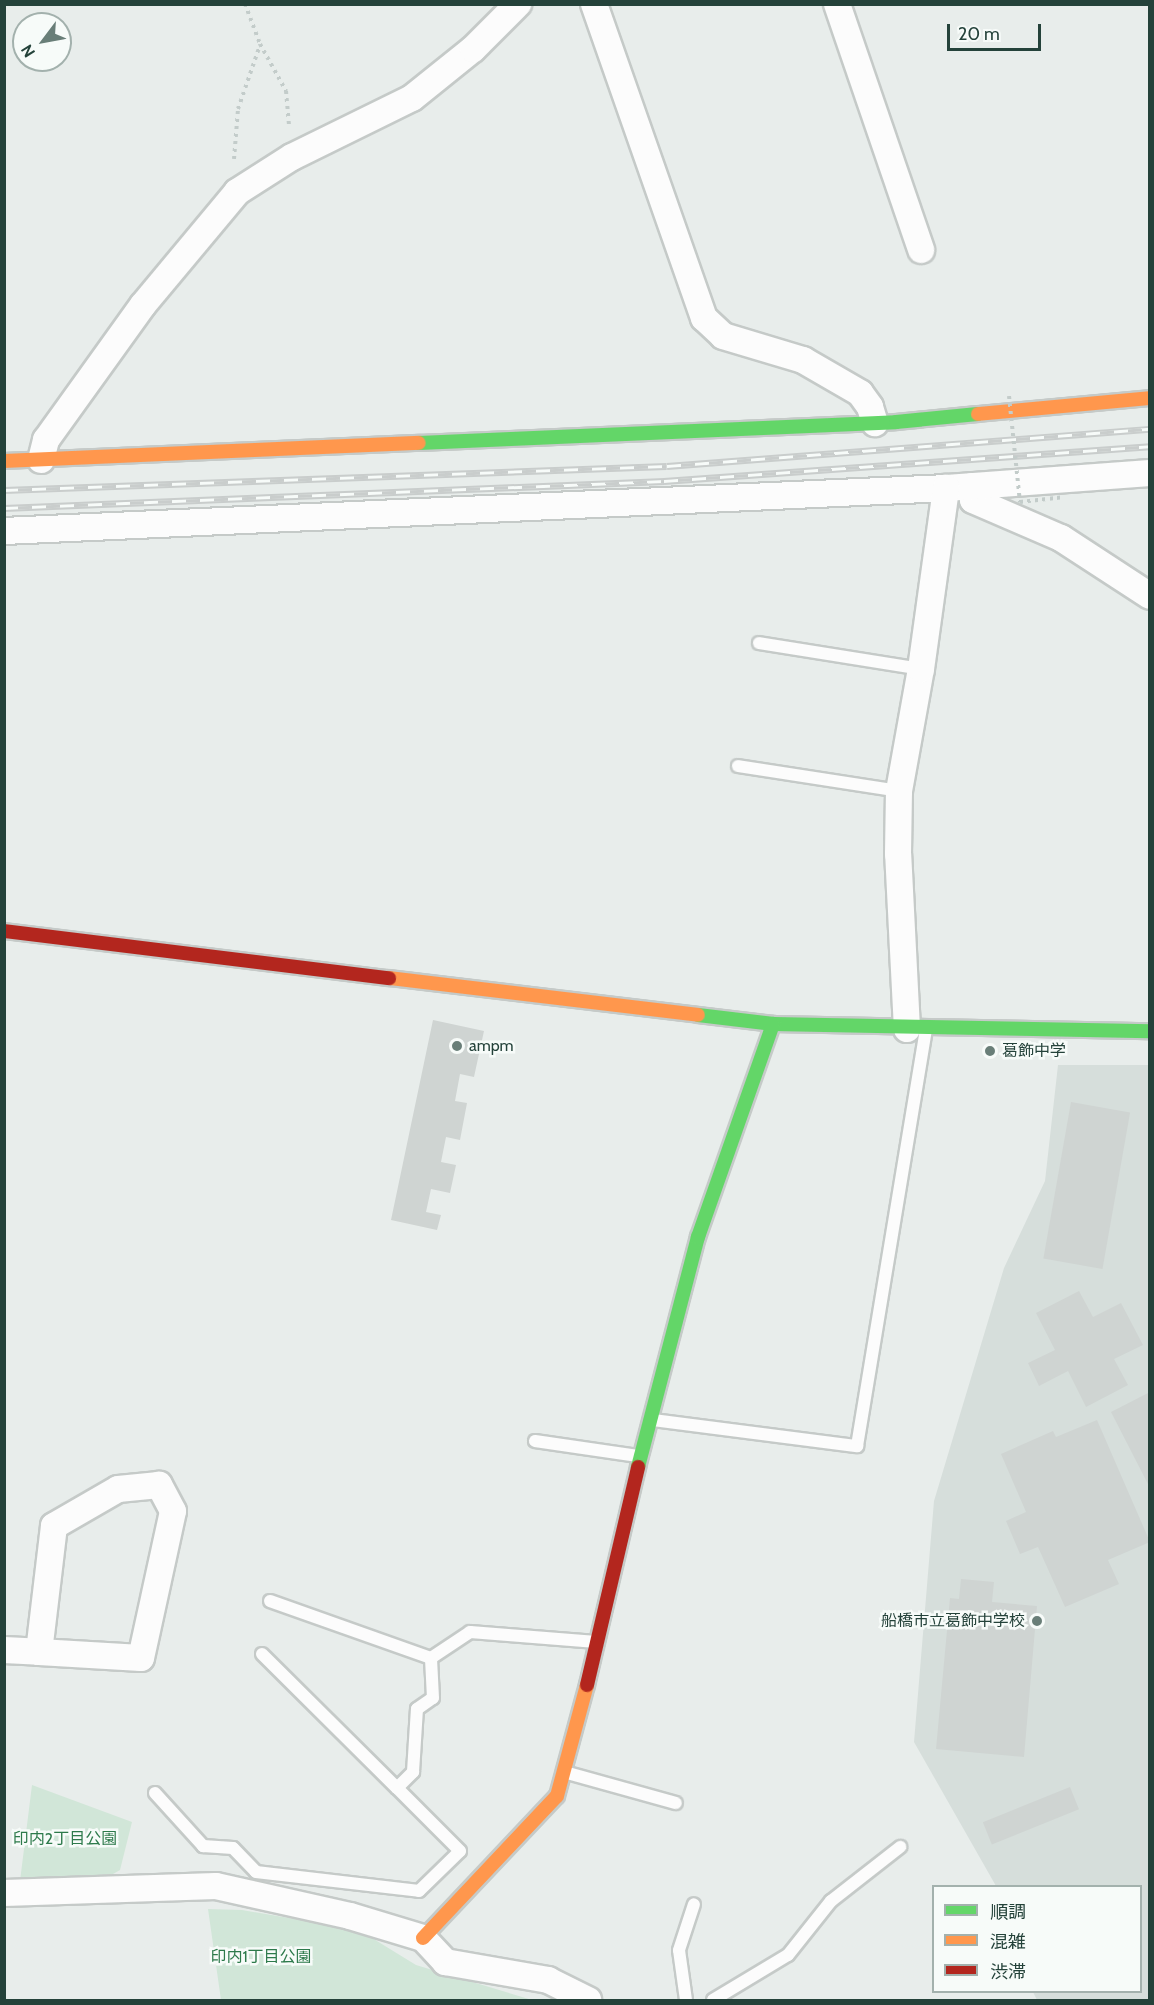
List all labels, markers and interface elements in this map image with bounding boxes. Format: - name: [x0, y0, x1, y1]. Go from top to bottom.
- north arrow: [12, 12, 72, 72]
- scale bar: [950, 12, 1044, 50]
- text: 20 m: [958, 23, 1000, 45]
- text: N: [17, 41, 39, 61]
- place label: ampm: [469, 1036, 514, 1056]
- marker: ampm: [450, 1039, 464, 1053]
- place label: 葛飾中学: [1002, 1041, 1066, 1061]
- marker: 葛飾中学: [983, 1044, 997, 1058]
- place label: 船橋市立葛飾中学校: [881, 1611, 1025, 1631]
- marker: 船橋市立葛飾中学校: [1030, 1614, 1044, 1628]
- park label: 印内2丁目公園: [13, 1829, 117, 1849]
- legend: [932, 1885, 1142, 1993]
- text: 順調: [990, 1901, 1026, 1923]
- text: 混雑: [990, 1931, 1026, 1953]
- park label: 印内1丁目公園: [210, 1947, 312, 1967]
- text: 渋滞: [990, 1961, 1026, 1983]

